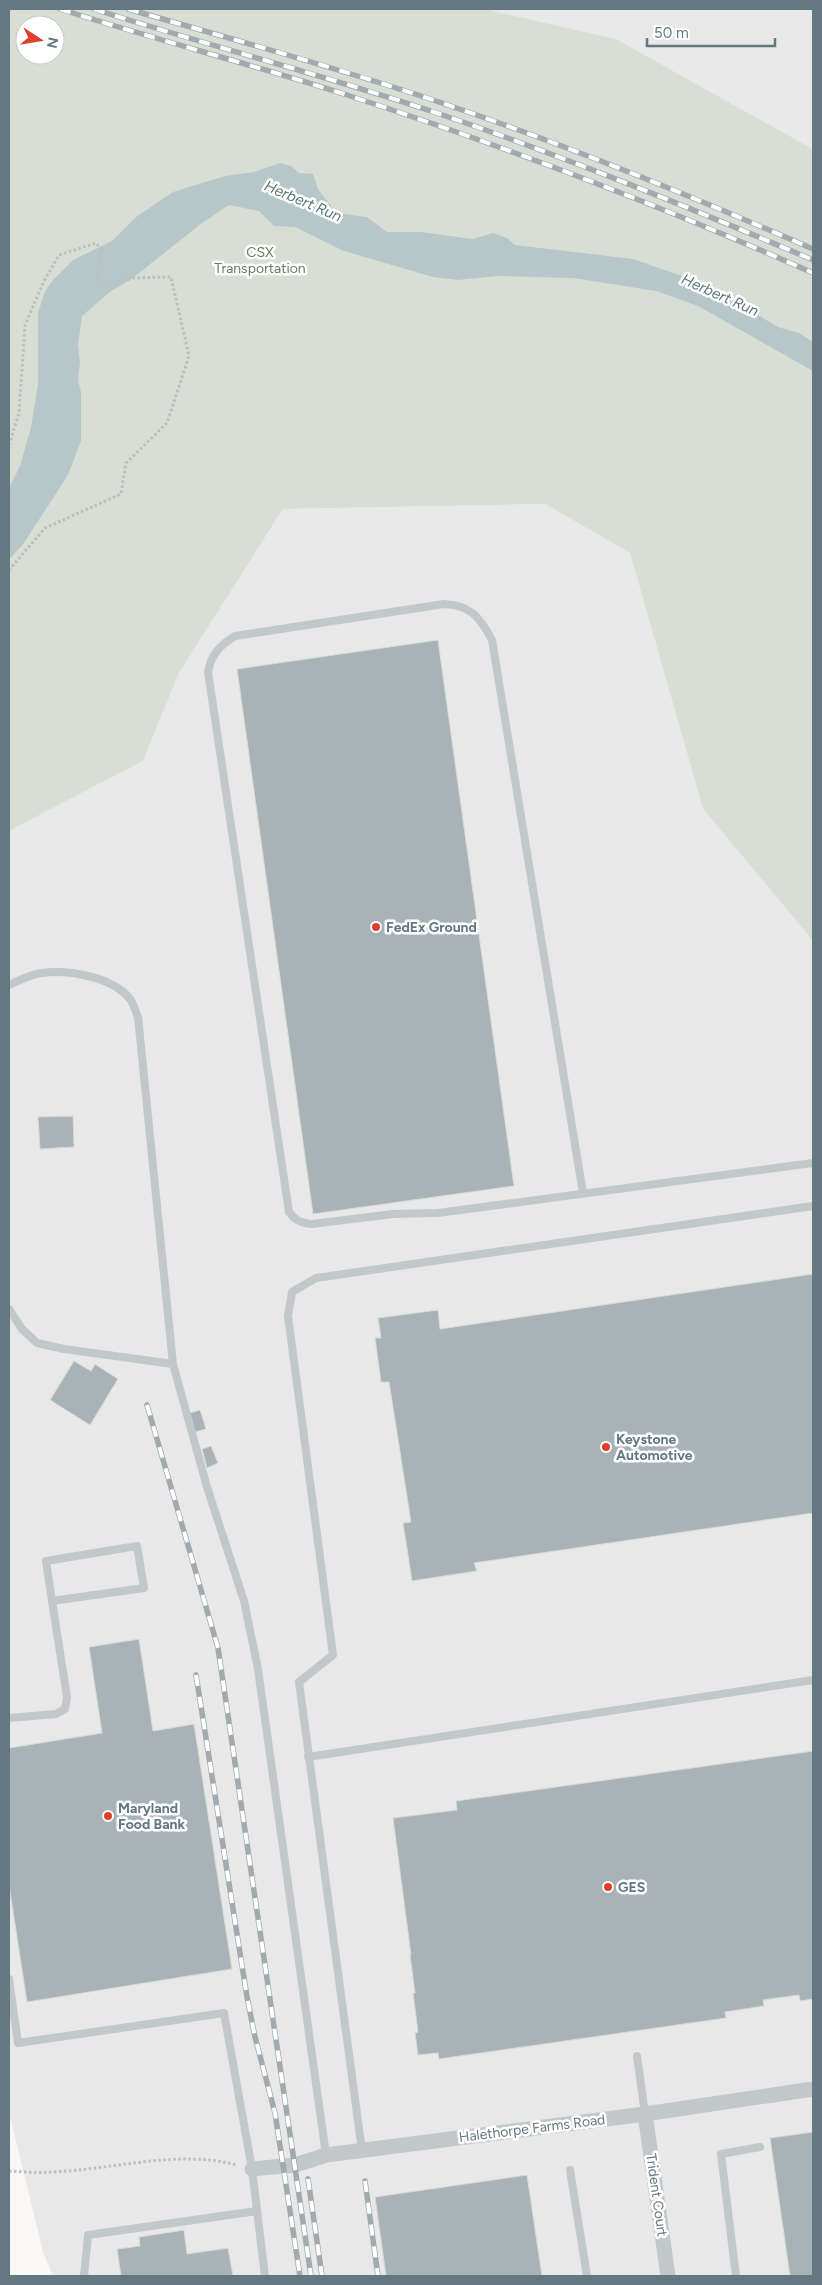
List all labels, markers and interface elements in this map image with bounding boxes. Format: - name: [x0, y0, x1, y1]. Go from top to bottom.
- north arrow: [15, 15, 65, 65]
- scale bar: [647, 15, 774, 47]
- text: 50 m: [654, 24, 689, 42]
- text: N: [43, 36, 62, 50]
- water label: Herbert Run: [262, 177, 344, 225]
- park label: CSX Transportation: [214, 244, 306, 277]
- water label: Herbert Run: [679, 270, 761, 320]
- place label: FedEx Ground: [386, 919, 477, 936]
- marker: FedEx Ground: [370, 921, 382, 933]
- place label: Keystone Automotive: [616, 1431, 693, 1464]
- marker: Keystone Automotive: [600, 1441, 612, 1453]
- place label: Maryland Food Bank: [118, 1800, 186, 1833]
- marker: Maryland Food Bank: [102, 1810, 114, 1822]
- place label: GES: [618, 1879, 645, 1896]
- marker: GES: [602, 1881, 614, 1893]
- street label: Halethorpe Farms Road: [458, 2111, 606, 2146]
- street label: Trident Court: [642, 2153, 671, 2238]

